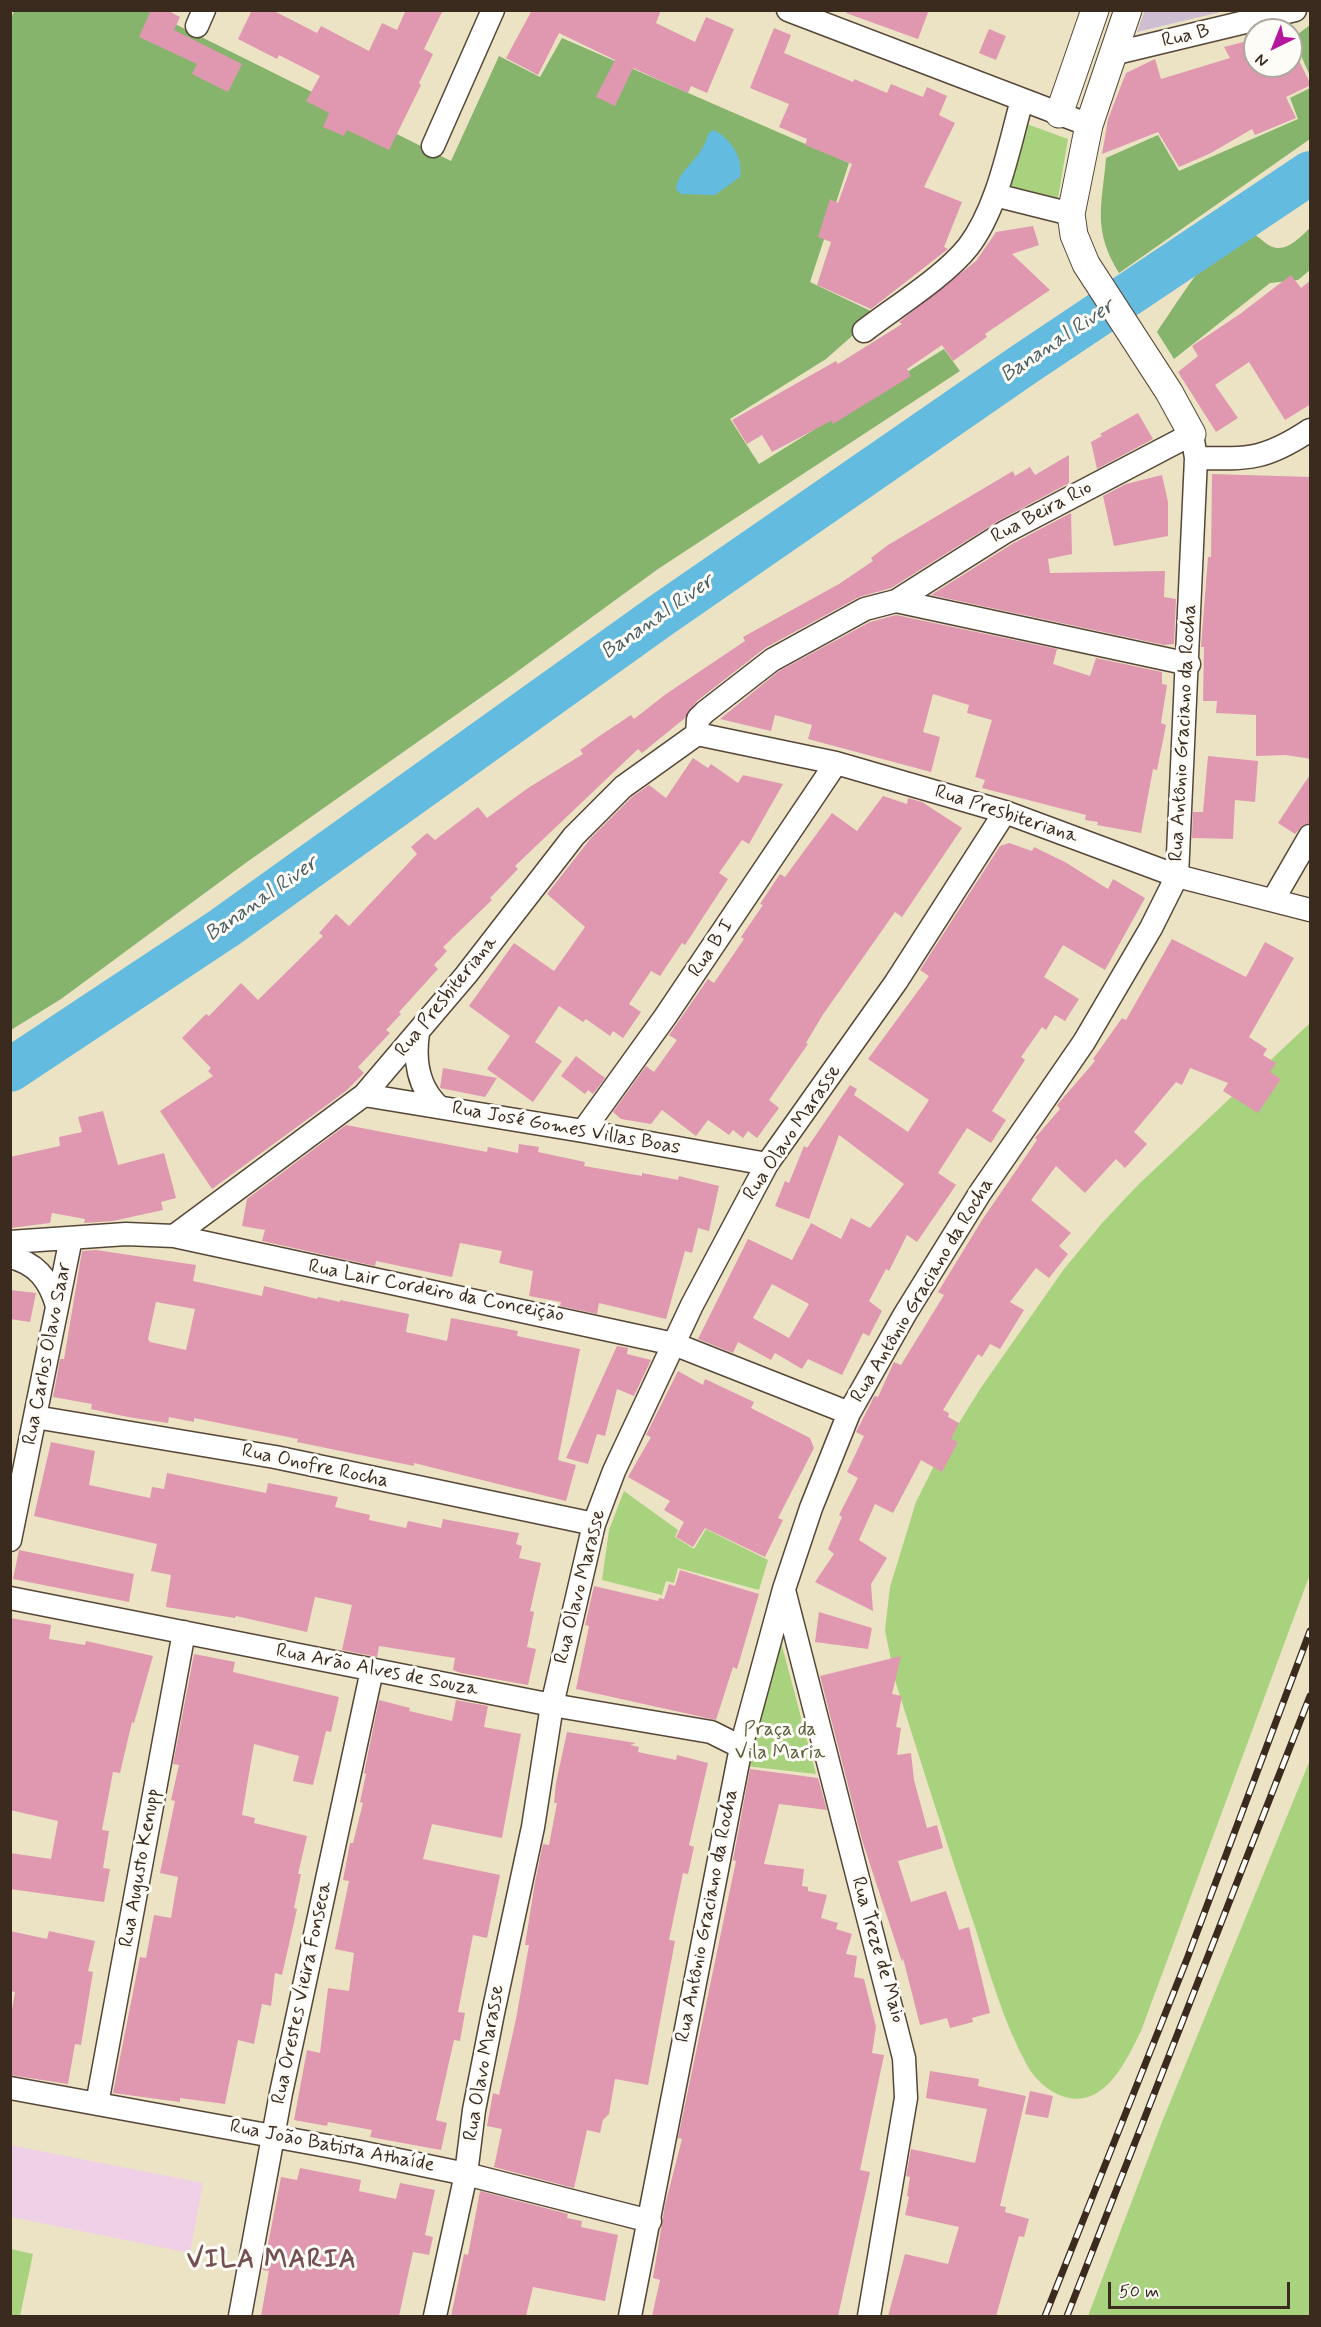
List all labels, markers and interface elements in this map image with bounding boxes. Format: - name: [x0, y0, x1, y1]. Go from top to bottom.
- north arrow: [1243, 18, 1303, 78]
- street label: Rua B: [1160, 20, 1212, 54]
- text: N: [1251, 49, 1273, 71]
- water label: Bananal River: [997, 295, 1119, 389]
- street label: Rua Beira Rio: [987, 476, 1097, 550]
- water label: Bananal River: [597, 570, 719, 666]
- street label: Rua Antônio Graciano da Rocha: [1165, 604, 1203, 862]
- street label: Rua Presbiteriana: [931, 781, 1081, 849]
- water label: Bananal River: [201, 852, 323, 948]
- street label: Rua B I: [684, 916, 740, 982]
- street label: Rua Presbiteriana: [391, 931, 503, 1063]
- street label: Rua Olavo Marasse: [739, 1061, 847, 1205]
- street label: Rua José Gomes Villas Boas: [450, 1097, 682, 1161]
- street label: Rua Antônio Graciano da Rocha: [846, 1174, 1000, 1408]
- street label: Rua Lair Cordeiro da Conceição: [306, 1255, 566, 1329]
- street label: Rua Carlos Olavo Saar: [19, 1261, 77, 1447]
- street label: Rua Onofre Rocha: [239, 1440, 391, 1494]
- street label: Rua Olavo Marasse: [550, 1507, 612, 1667]
- street label: Rua Arão Alves de Souza: [274, 1640, 480, 1702]
- park label: Praça da Vila Maria: [735, 1719, 825, 1766]
- street label: Rua Augusto Kenupp: [115, 1787, 167, 1949]
- street label: Rua Antônio Graciano da Rocha: [672, 1787, 744, 2045]
- street label: Rua Treze de Maio: [845, 1874, 909, 2026]
- street label: Rua Orestes Vieira Fonseca: [268, 1879, 338, 2107]
- street label: Rua Olavo Marasse: [459, 1983, 511, 2143]
- street label: Rua João Batista Athaíde: [228, 2115, 436, 2179]
- district label: VILA MARIA: [188, 2246, 356, 2278]
- scale bar: [1111, 2270, 1292, 2308]
- text: 50 m: [1119, 2280, 1159, 2304]

